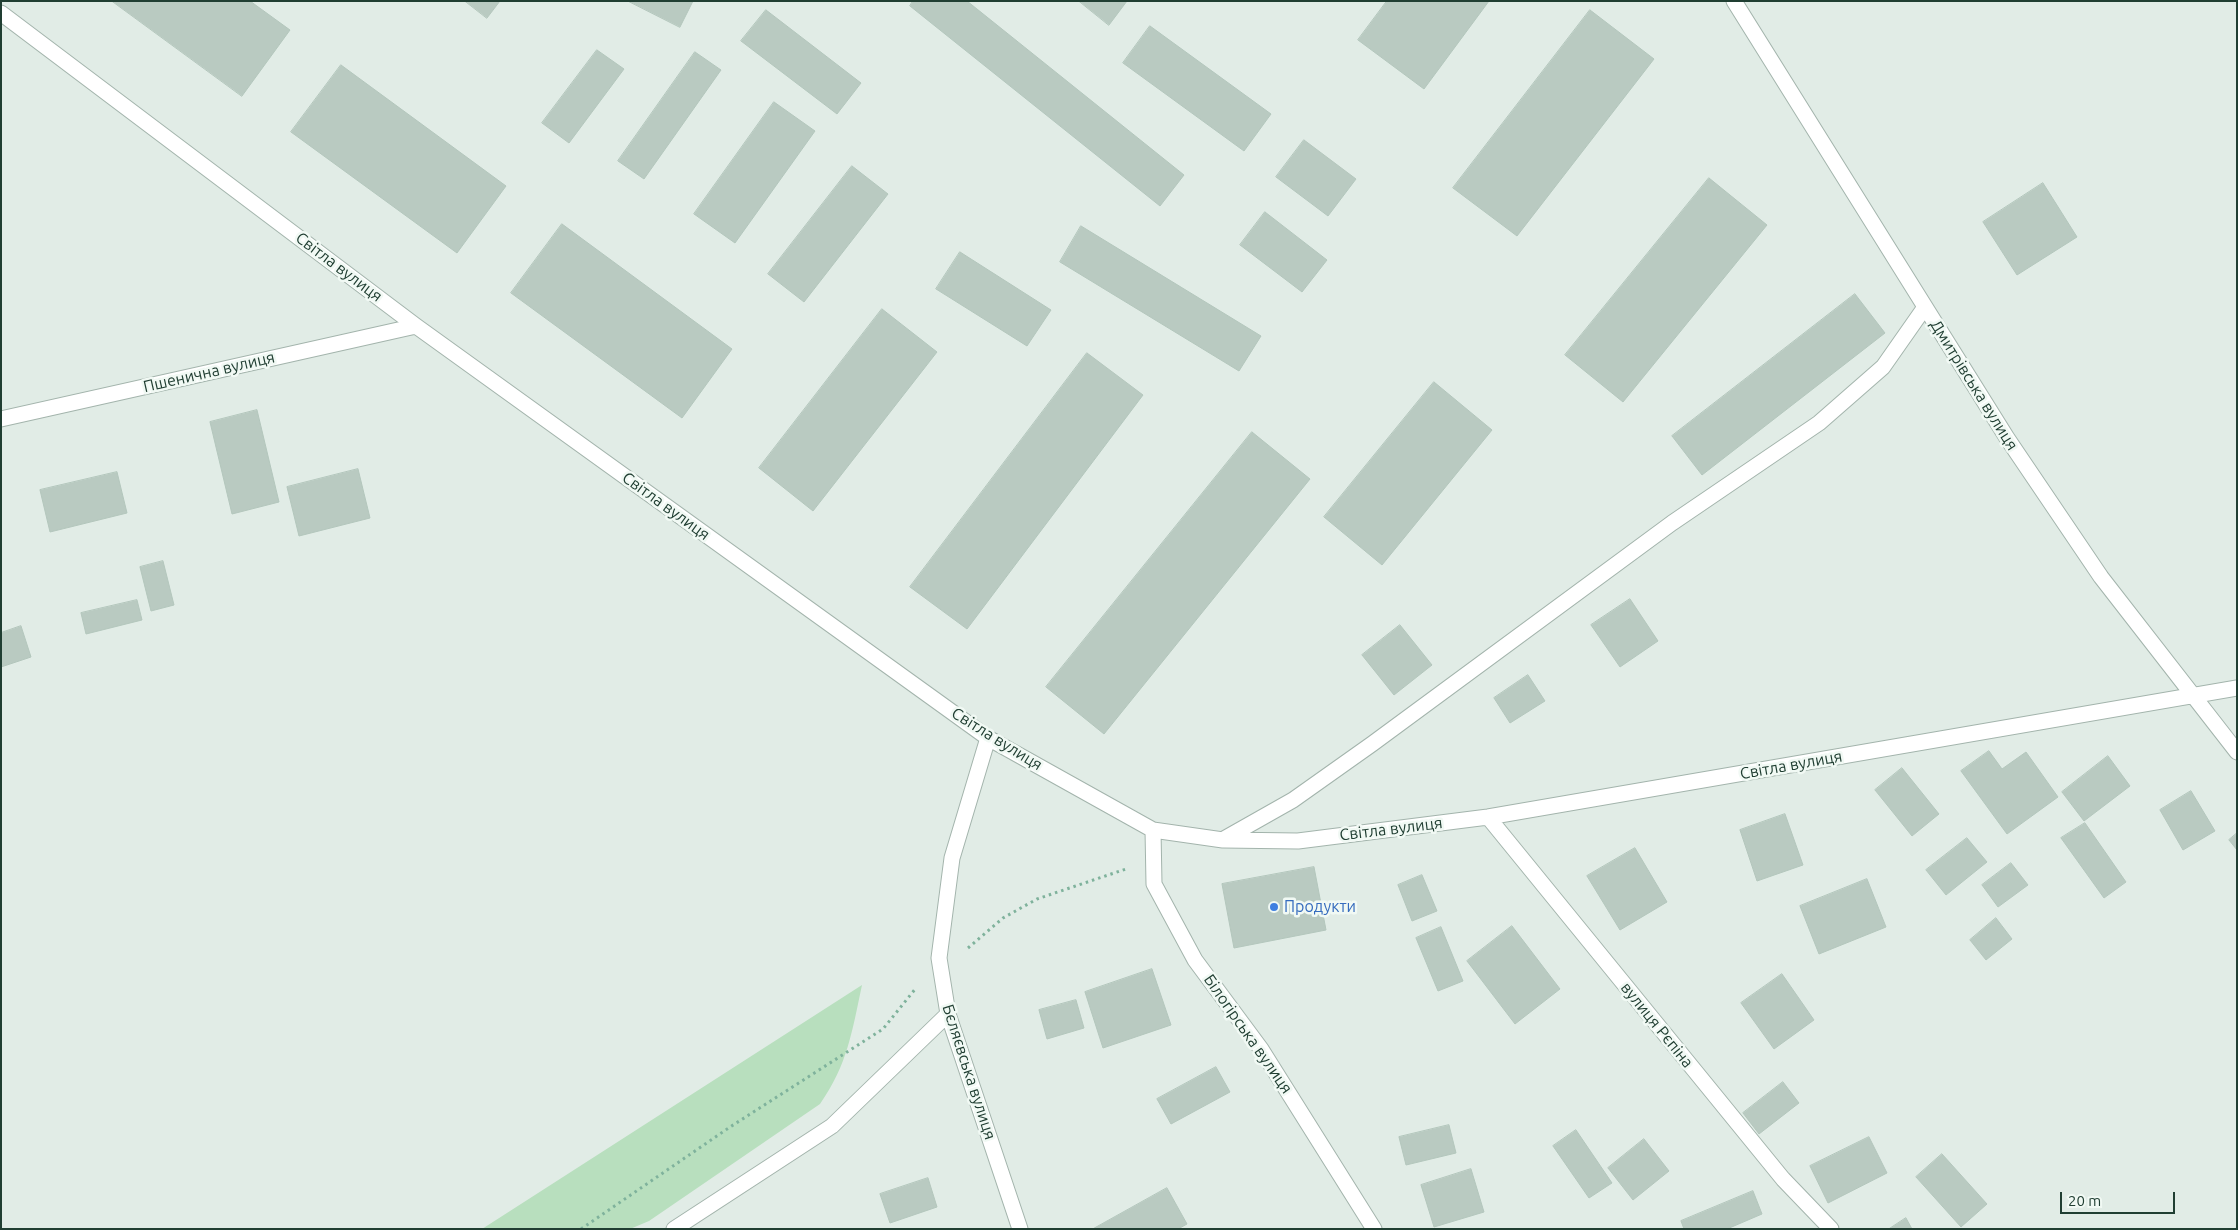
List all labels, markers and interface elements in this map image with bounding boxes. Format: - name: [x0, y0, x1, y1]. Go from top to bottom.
- street label: Світла вулиця: [292, 228, 386, 306]
- street label: Дмитрівська вулиця: [1926, 316, 2022, 454]
- street label: Пшенична вулиця: [141, 348, 277, 396]
- street label: Світла вулиця: [619, 468, 713, 544]
- street label: Світла вулиця: [948, 703, 1046, 775]
- street label: Світла вулиця: [1738, 747, 1844, 783]
- street label: Світла вулиця: [1338, 813, 1444, 845]
- place label: Продукти: [1284, 897, 1356, 917]
- marker: Продукти: [1268, 901, 1280, 913]
- street label: Білогірська вулиця: [1200, 971, 1296, 1097]
- street label: вулиця Рєпіна: [1617, 978, 1697, 1072]
- street label: Бєляєвська вулиця: [938, 1002, 1000, 1142]
- scale bar: [2063, 1182, 2178, 1214]
- text: 20 m: [2068, 1192, 2101, 1209]

